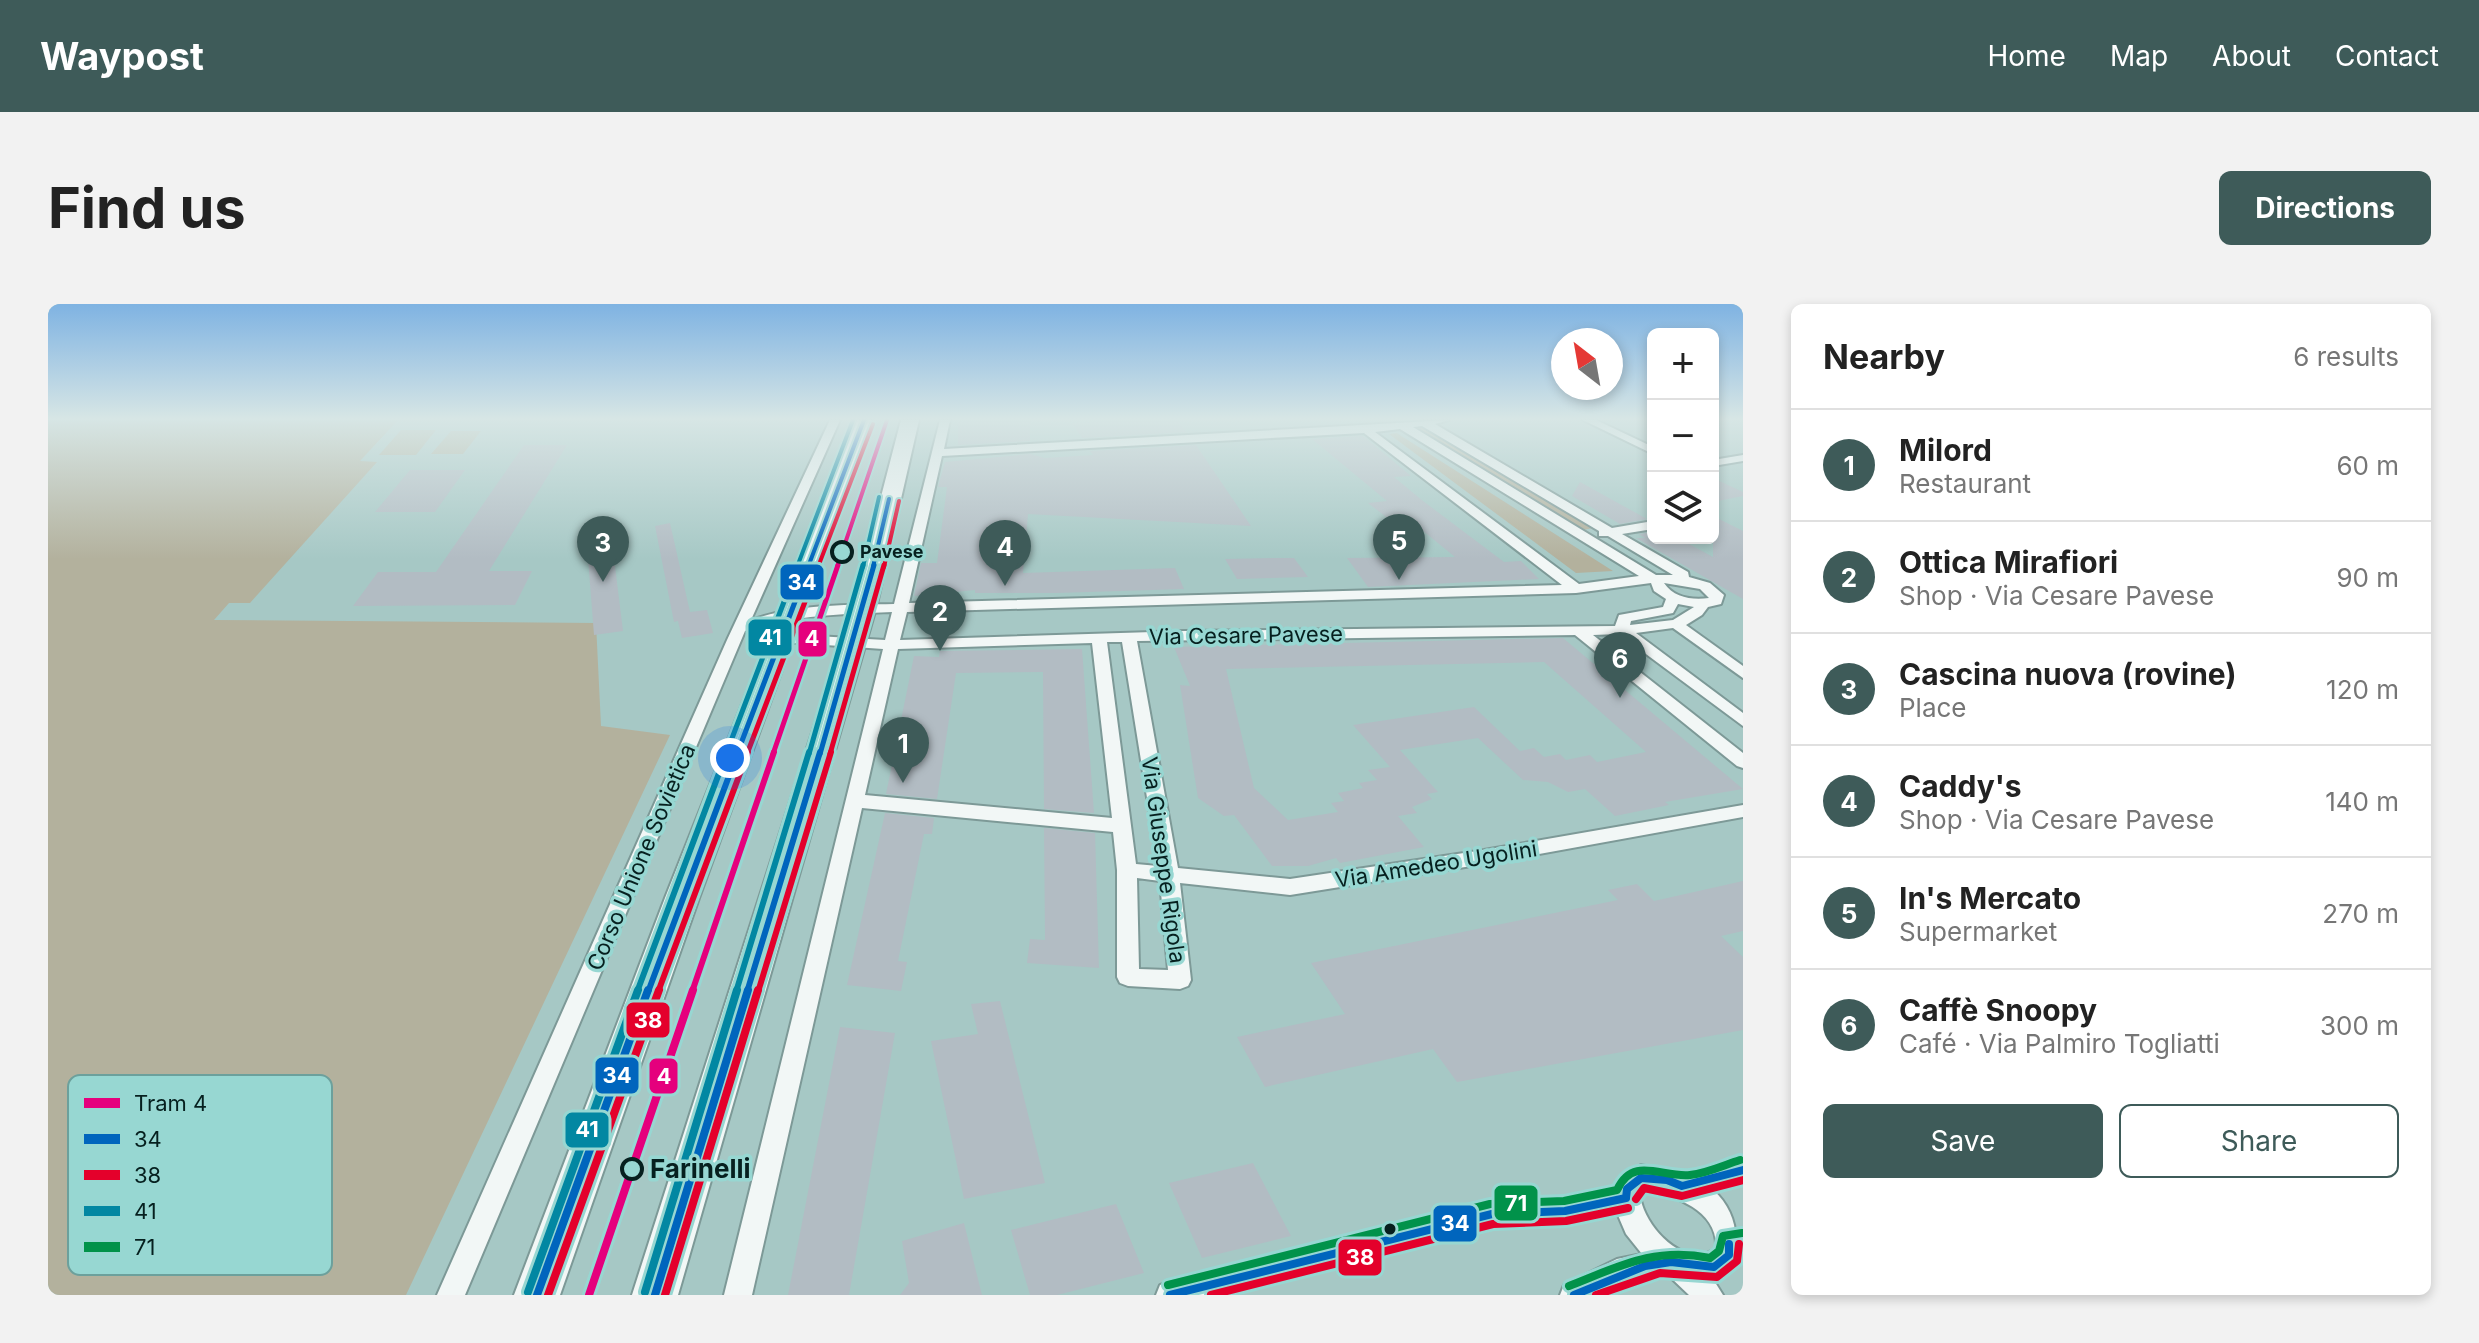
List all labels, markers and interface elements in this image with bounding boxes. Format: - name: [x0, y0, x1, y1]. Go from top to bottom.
- text: Waypost: [40, 33, 204, 79]
- text: Home: [1987, 39, 2066, 73]
- text: Map: [2110, 39, 2168, 73]
- text: About: [2212, 39, 2291, 73]
- text: Contact: [2335, 39, 2439, 73]
- button: Directions: [2219, 171, 2431, 245]
- text: Find us: [48, 174, 246, 242]
- north arrow: [1551, 328, 1623, 400]
- map controls: [1647, 328, 1719, 544]
- button: +: [1647, 328, 1719, 400]
- text: Nearby: [1823, 336, 1945, 377]
- text: 6 results: [2293, 341, 2399, 372]
- button: −: [1647, 400, 1719, 472]
- text: Milord: [1899, 432, 1992, 468]
- text: 1: [1843, 450, 1855, 481]
- text: 60 m: [2336, 450, 2399, 481]
- text: Restaurant: [1899, 468, 2031, 499]
- button: layers: [1647, 472, 1719, 544]
- pin: 5: [1373, 514, 1425, 580]
- pin: 3: [577, 516, 629, 582]
- pin: 4: [979, 520, 1031, 586]
- marker: Pavese: [831, 541, 853, 563]
- place label: Pavese: [860, 541, 924, 562]
- text: Ottica Mirafiori: [1899, 544, 2118, 580]
- text: 2: [1841, 562, 1857, 593]
- text: 90 m: [2336, 562, 2399, 593]
- line badge: 34: [779, 563, 825, 601]
- text: 34: [787, 569, 817, 595]
- text: Shop · Via Cesare Pavese: [1899, 580, 2214, 611]
- pin: 2: [914, 585, 966, 651]
- line badge: 41: [747, 618, 793, 657]
- line badge: 4: [797, 620, 828, 658]
- street label: Via Cesare Pavese: [1149, 620, 1343, 650]
- text: 41: [758, 624, 782, 650]
- text: 4: [805, 625, 819, 651]
- pin: 6: [1594, 632, 1646, 698]
- text: Cascina nuova (rovine): [1899, 656, 2237, 692]
- text: 3: [1841, 674, 1857, 705]
- text: 120 m: [2326, 674, 2399, 705]
- text: Place: [1899, 692, 1967, 723]
- pin: 1: [877, 717, 929, 783]
- your location: [710, 738, 750, 778]
- street label: Corso Unione Sovietica: [581, 740, 701, 974]
- street label: Via Giuseppe Rigola: [1137, 755, 1191, 965]
- text: Caddy's: [1899, 768, 2022, 804]
- text: 4: [1840, 786, 1858, 817]
- text: 140 m: [2325, 786, 2399, 817]
- text: Shop · Via Cesare Pavese: [1899, 804, 2214, 835]
- street label: Via Amedeo Ugolini: [1333, 835, 1539, 893]
- text: In's Mercato: [1899, 880, 2081, 916]
- text: 5: [1841, 898, 1857, 929]
- text: 270 m: [2322, 898, 2399, 929]
- text: Supermarket: [1899, 916, 2057, 947]
- text: Caffè Snoopy: [1899, 992, 2097, 1028]
- line badge: 38: [625, 1001, 671, 1039]
- text: 38: [634, 1007, 662, 1033]
- text: 6: [1841, 1010, 1857, 1041]
- text: 300 m: [2320, 1010, 2399, 1041]
- text: Café · Via Palmiro Togliatti: [1899, 1028, 2220, 1059]
- line badge: 34: [594, 1056, 640, 1095]
- line badge: 4: [648, 1057, 679, 1095]
- text: 34: [602, 1062, 632, 1088]
- text: 4: [657, 1063, 671, 1089]
- legend: [68, 1075, 332, 1275]
- text: Tram 4: [134, 1090, 207, 1116]
- button: Save: [1823, 1104, 2103, 1178]
- button: Share: [2119, 1104, 2399, 1178]
- line badge: 41: [564, 1111, 610, 1149]
- text: 41: [575, 1116, 599, 1142]
- text: 34: [134, 1126, 162, 1152]
- place label: Farinelli: [650, 1153, 751, 1184]
- marker: Farinelli: [621, 1158, 643, 1180]
- text: 38: [134, 1162, 161, 1188]
- line badge: 71: [1493, 1184, 1539, 1222]
- text: 71: [1505, 1190, 1527, 1216]
- text: 41: [134, 1198, 157, 1224]
- line badge: 34: [1432, 1204, 1478, 1243]
- text: 34: [1440, 1210, 1470, 1236]
- unlabelled marker: [1382, 1221, 1398, 1237]
- text: 71: [134, 1234, 155, 1260]
- line badge: 38: [1337, 1238, 1383, 1277]
- text: 38: [1346, 1244, 1374, 1270]

